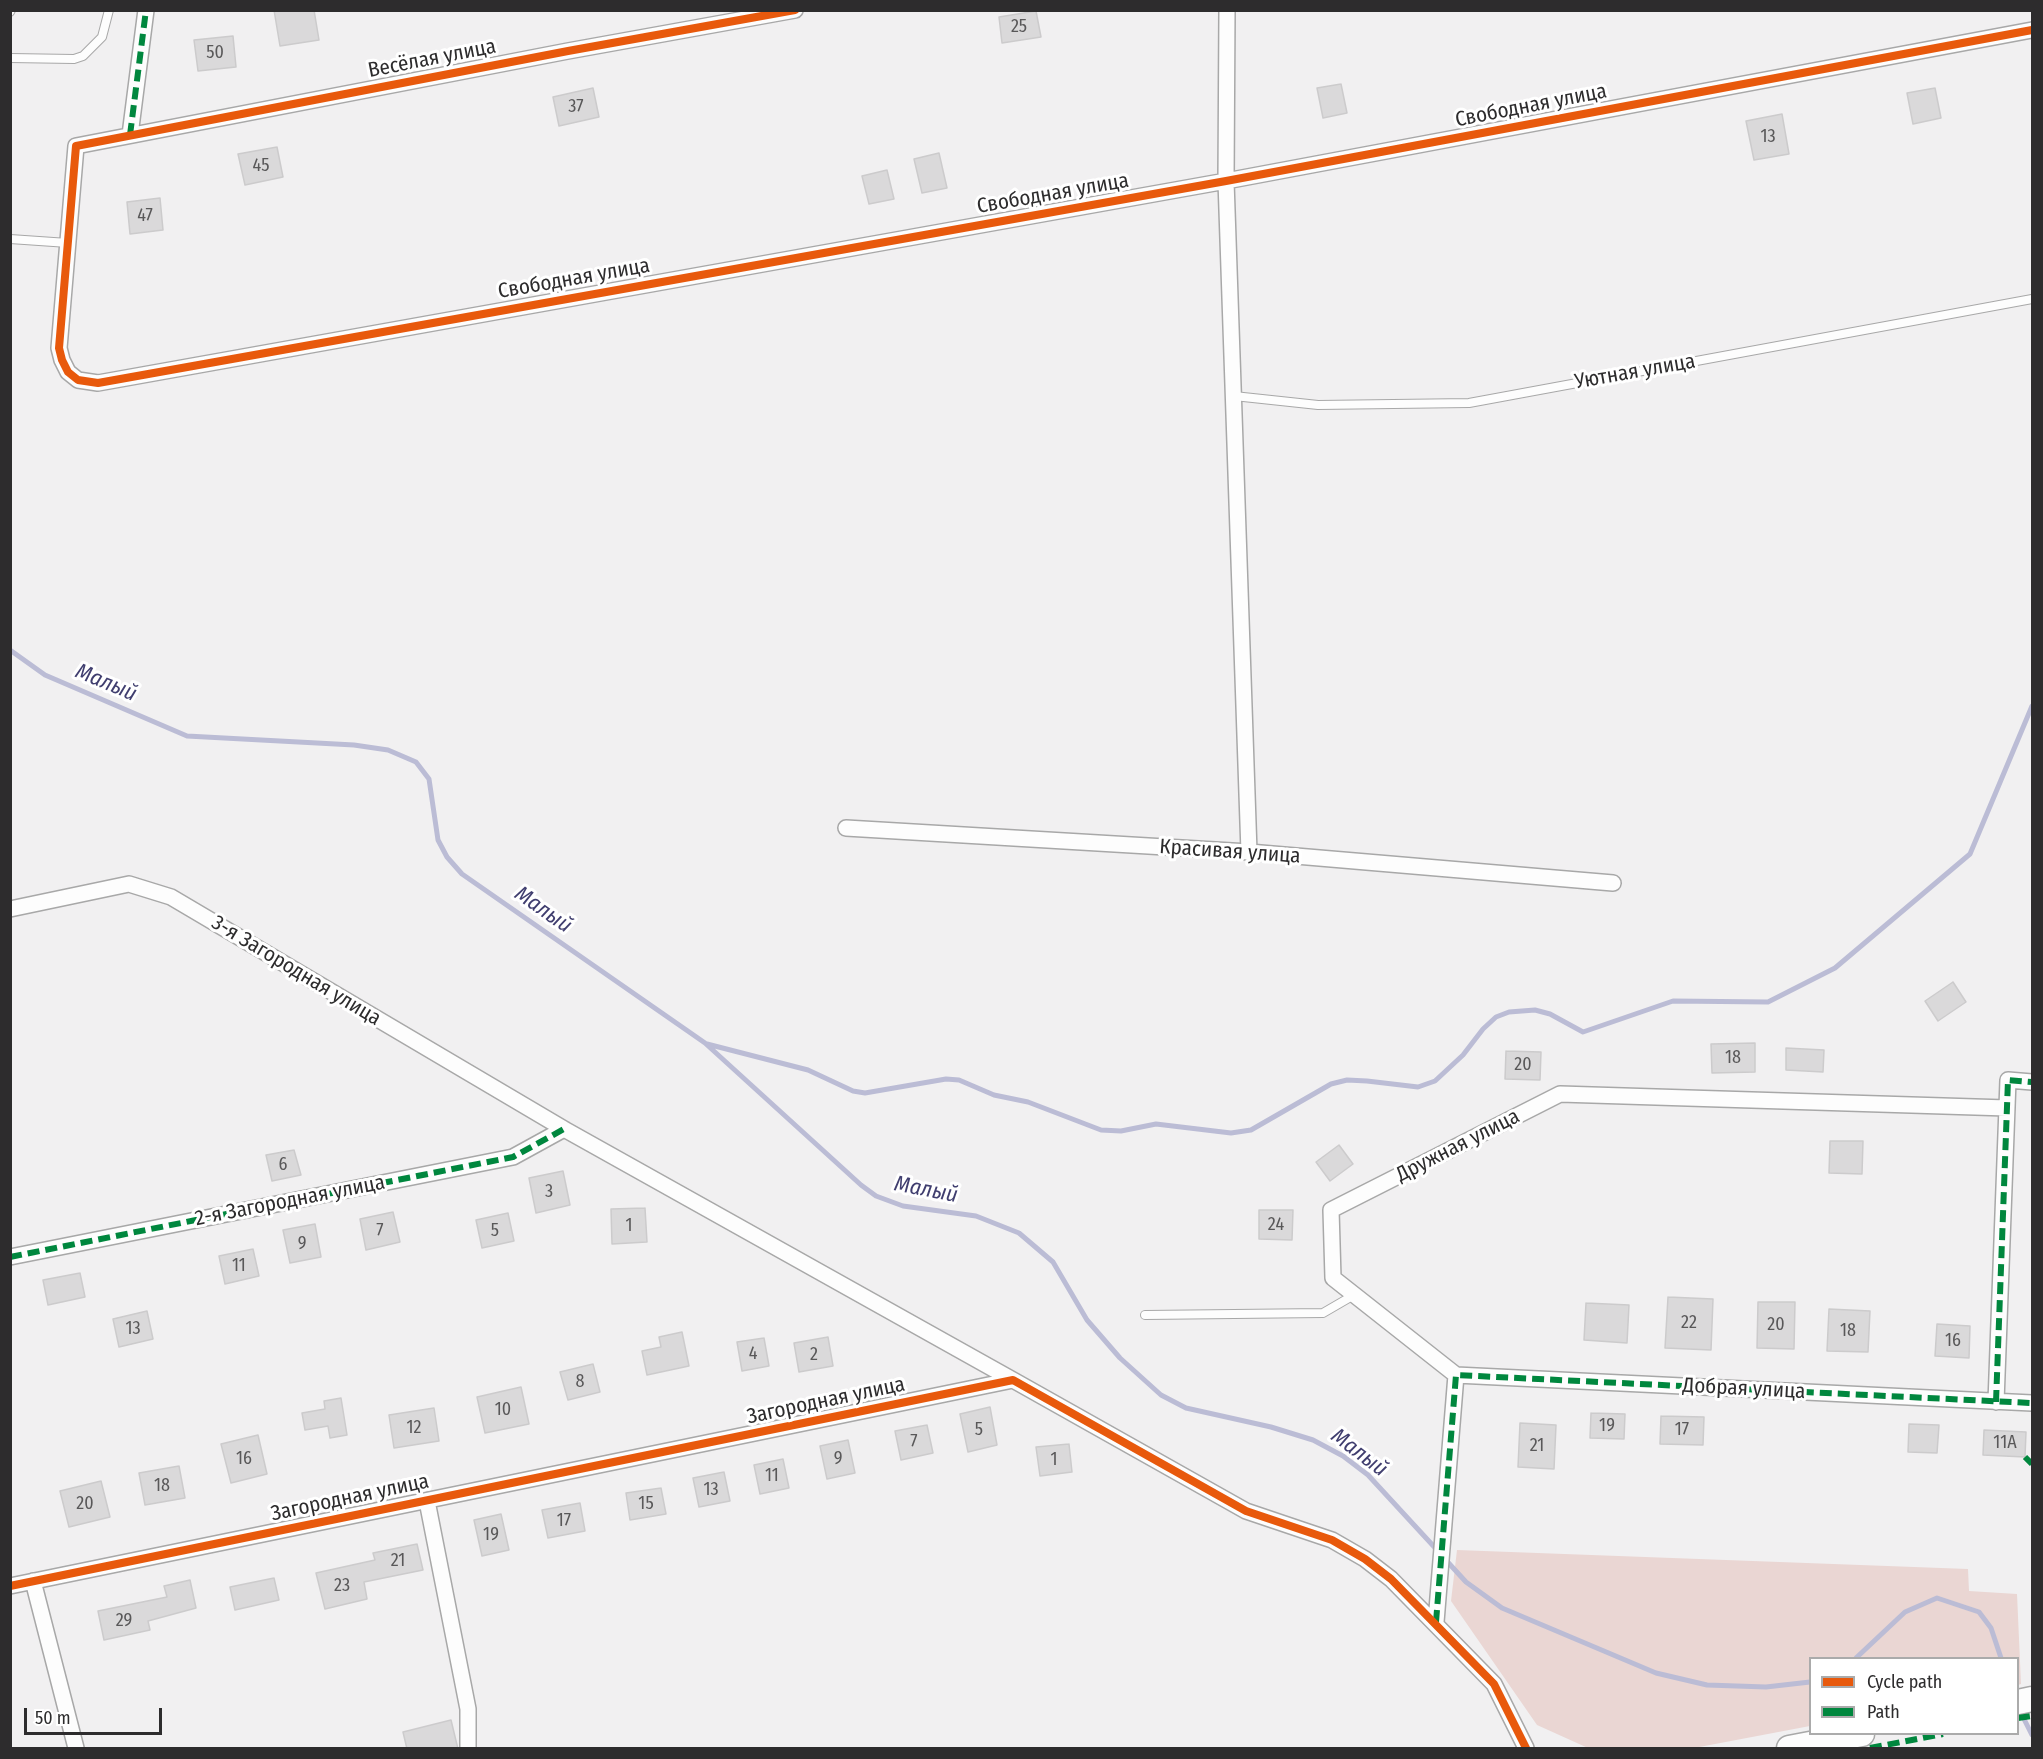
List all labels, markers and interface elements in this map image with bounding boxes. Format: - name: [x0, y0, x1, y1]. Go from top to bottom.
- house number: 25: [1011, 16, 1027, 38]
- street label: Весёлая улица: [366, 34, 498, 84]
- house number: 50: [206, 42, 224, 64]
- street label: Свободная улица: [1453, 79, 1609, 133]
- house number: 37: [568, 96, 584, 118]
- house number: 13: [1760, 126, 1776, 148]
- house number: 45: [253, 155, 269, 177]
- street label: Свободная улица: [975, 168, 1131, 220]
- house number: 47: [137, 205, 153, 227]
- street label: Свободная улица: [496, 253, 652, 305]
- street label: Уютная улица: [1573, 349, 1697, 395]
- water label: Малый: [71, 658, 141, 708]
- street label: Красивая улица: [1159, 835, 1301, 869]
- water label: Малый: [509, 881, 577, 939]
- street label: 3-я Загородная улица: [207, 910, 385, 1032]
- house number: 18: [1725, 1047, 1741, 1069]
- house number: 20: [1514, 1054, 1532, 1076]
- street label: Дружная улица: [1392, 1104, 1524, 1188]
- house number: 6: [279, 1154, 287, 1176]
- street label: 2-я Загородная улица: [193, 1170, 387, 1232]
- water label: Малый: [892, 1171, 960, 1209]
- house number: 3: [545, 1181, 553, 1203]
- house number: 24: [1268, 1214, 1284, 1236]
- house number: 1: [625, 1215, 633, 1237]
- house number: 7: [376, 1220, 384, 1242]
- house number: 5: [491, 1220, 499, 1242]
- house number: 9: [298, 1233, 306, 1255]
- house number: 11: [232, 1255, 246, 1277]
- house number: 22: [1681, 1312, 1697, 1334]
- house number: 20: [1767, 1314, 1785, 1336]
- house number: 13: [125, 1318, 141, 1340]
- house number: 18: [1840, 1320, 1856, 1342]
- house number: 16: [1945, 1330, 1961, 1352]
- house number: 4: [749, 1343, 757, 1365]
- house number: 2: [810, 1344, 818, 1366]
- house number: 8: [576, 1371, 584, 1393]
- street label: Загородная улица: [745, 1372, 907, 1430]
- street label: Добрая улица: [1682, 1373, 1806, 1405]
- house number: 10: [495, 1399, 511, 1421]
- house number: 19: [1599, 1415, 1615, 1437]
- house number: 12: [407, 1417, 421, 1439]
- house number: 5: [975, 1419, 983, 1441]
- house number: 17: [1675, 1419, 1689, 1441]
- water label: Малый: [1325, 1423, 1393, 1483]
- house number: 7: [910, 1431, 918, 1453]
- house number: 11А: [1993, 1432, 2017, 1454]
- house number: 21: [1530, 1435, 1544, 1457]
- house number: 16: [236, 1448, 252, 1470]
- house number: 9: [834, 1448, 842, 1470]
- house number: 1: [1050, 1449, 1058, 1471]
- house number: 11: [765, 1465, 779, 1487]
- street label: Загородная улица: [269, 1469, 431, 1527]
- house number: 18: [154, 1475, 170, 1497]
- house number: 13: [703, 1479, 719, 1501]
- house number: 20: [76, 1493, 94, 1515]
- house number: 15: [638, 1493, 654, 1515]
- house number: 17: [557, 1510, 571, 1532]
- house number: 19: [483, 1524, 499, 1546]
- house number: 21: [391, 1550, 405, 1572]
- house number: 23: [334, 1575, 350, 1597]
- house number: 29: [116, 1610, 132, 1632]
- legend: [1809, 1657, 2019, 1735]
- text: Cycle path: [1867, 1671, 1942, 1693]
- scale bar: [27, 1696, 165, 1734]
- text: Path: [1867, 1701, 1900, 1723]
- text: 50 m: [35, 1707, 71, 1729]

